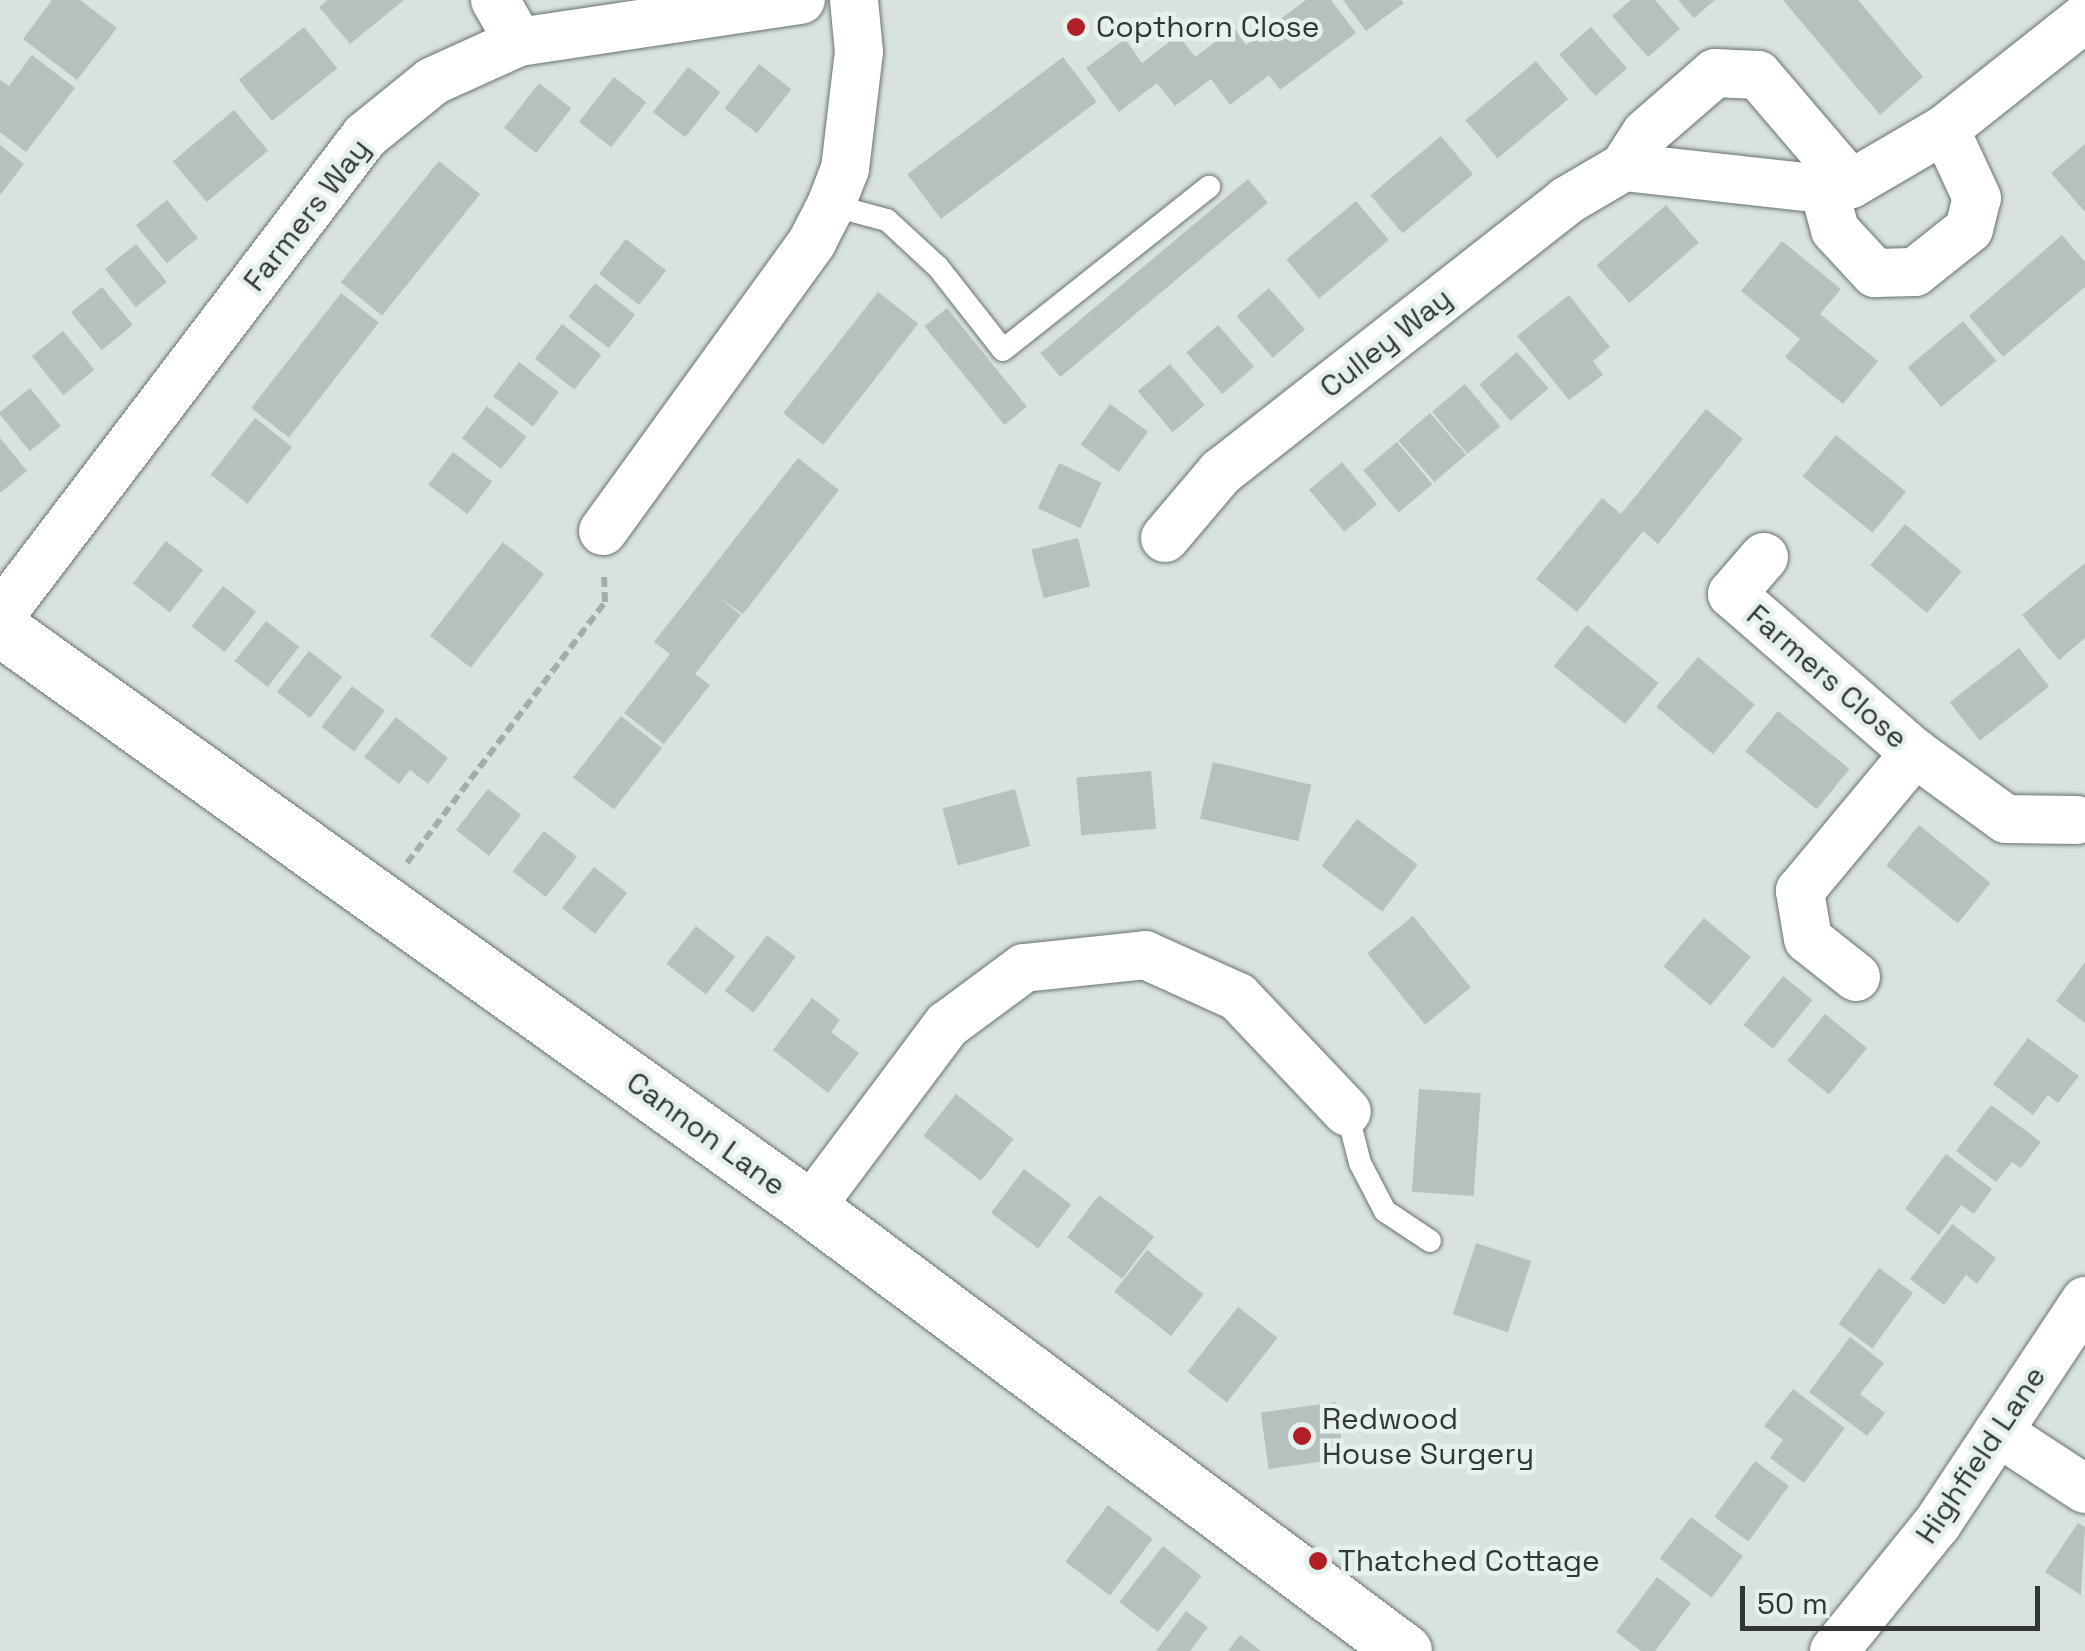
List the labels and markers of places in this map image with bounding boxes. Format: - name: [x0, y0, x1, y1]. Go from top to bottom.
- place label: Copthorn Close: [1096, 9, 1319, 45]
- marker: Copthorn Close: [1065, 16, 1087, 38]
- place label: Redwood House Surgery: [1322, 1401, 1534, 1472]
- marker: Redwood House Surgery: [1291, 1425, 1313, 1447]
- place label: Thatched Cottage: [1338, 1543, 1600, 1579]
- marker: Thatched Cottage: [1307, 1550, 1329, 1572]

